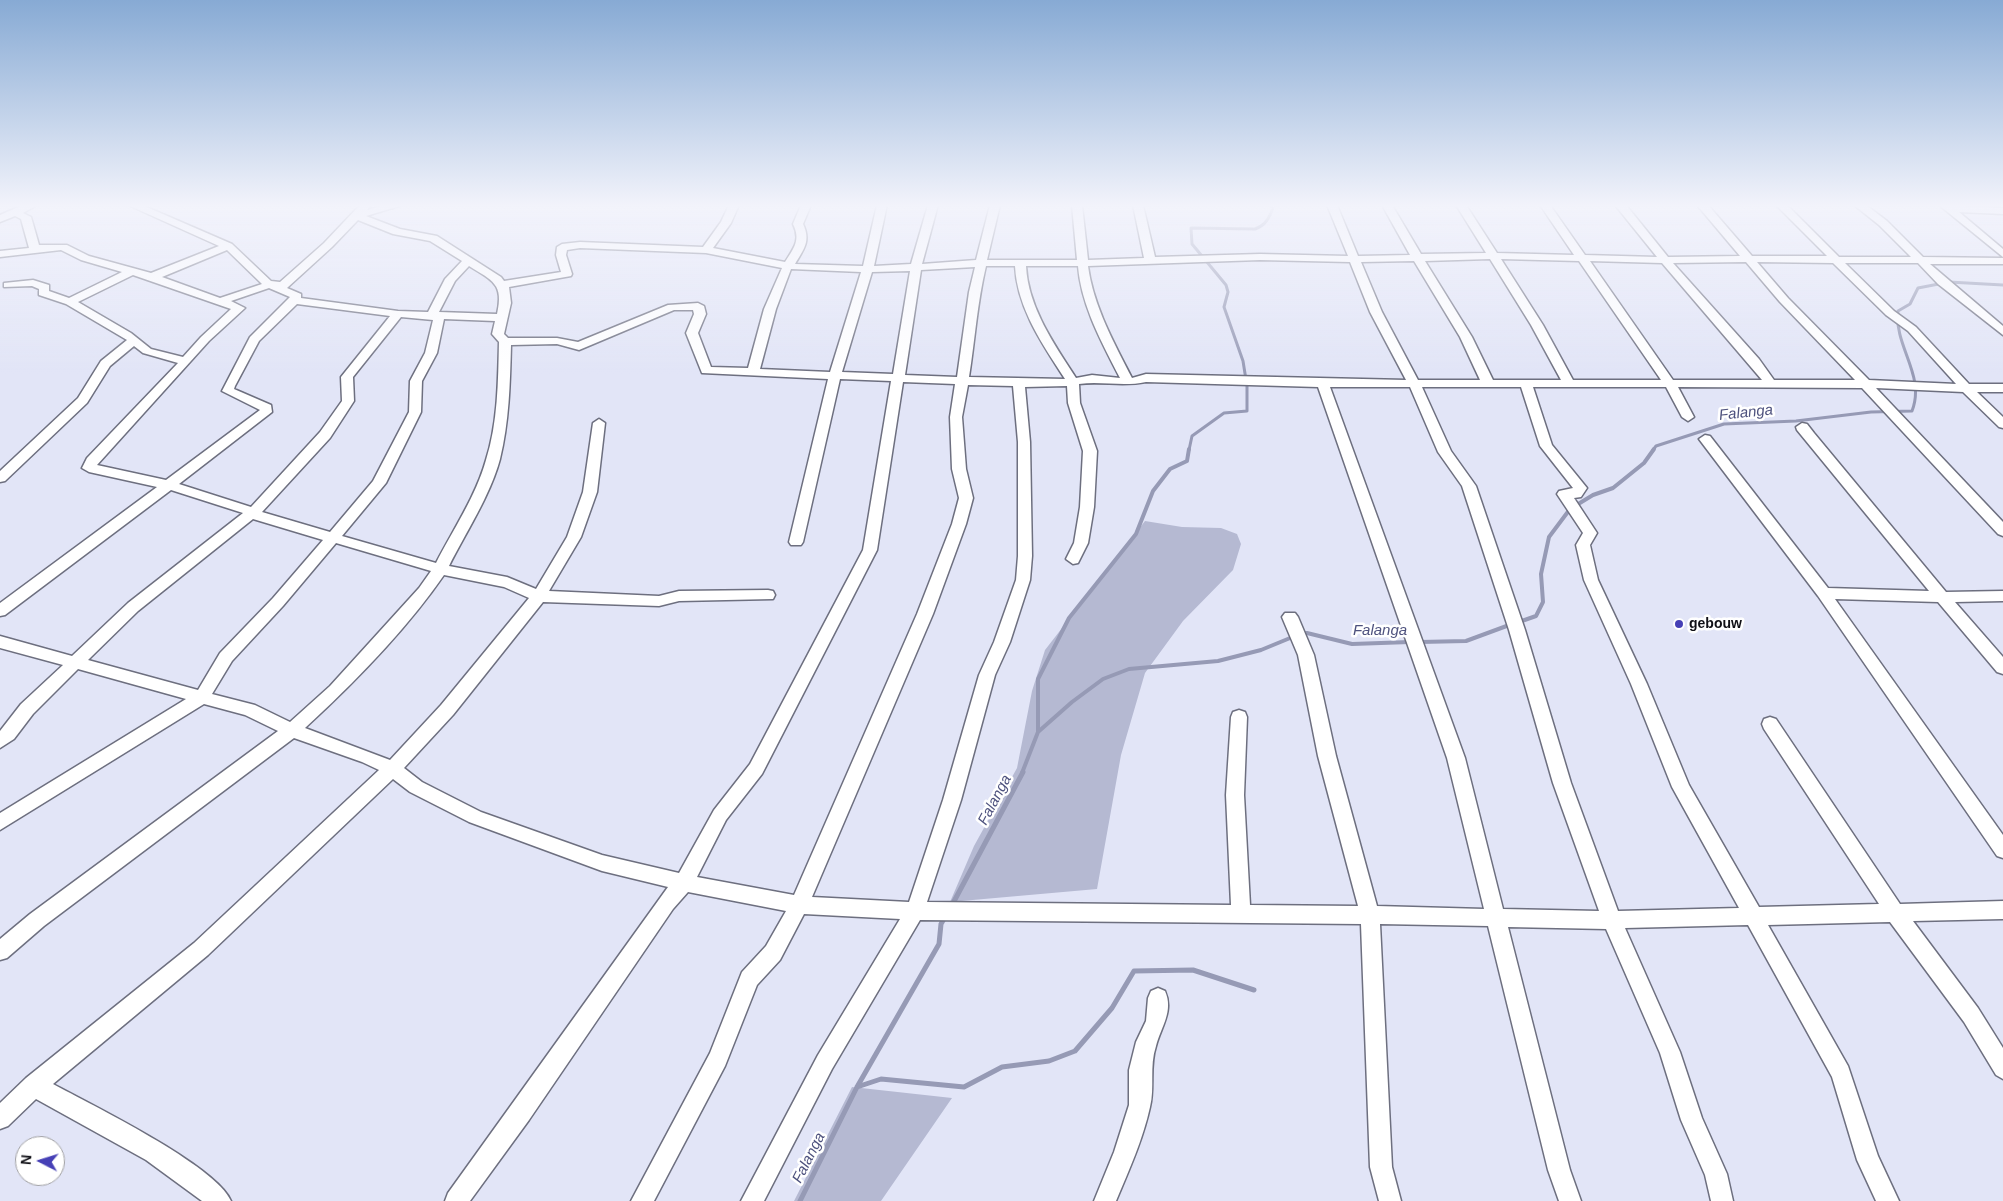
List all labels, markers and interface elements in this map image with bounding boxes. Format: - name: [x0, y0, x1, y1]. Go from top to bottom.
- water label: Falanga: [1718, 401, 1774, 425]
- place label: gebouw: [1689, 616, 1742, 632]
- marker: gebouw: [1673, 618, 1685, 630]
- water label: Falanga: [1353, 622, 1407, 640]
- water label: Falanga: [974, 772, 1016, 828]
- water label: Falanga: [789, 1130, 829, 1186]
- north arrow: [15, 1136, 65, 1186]
- text: N: [18, 1154, 34, 1166]

